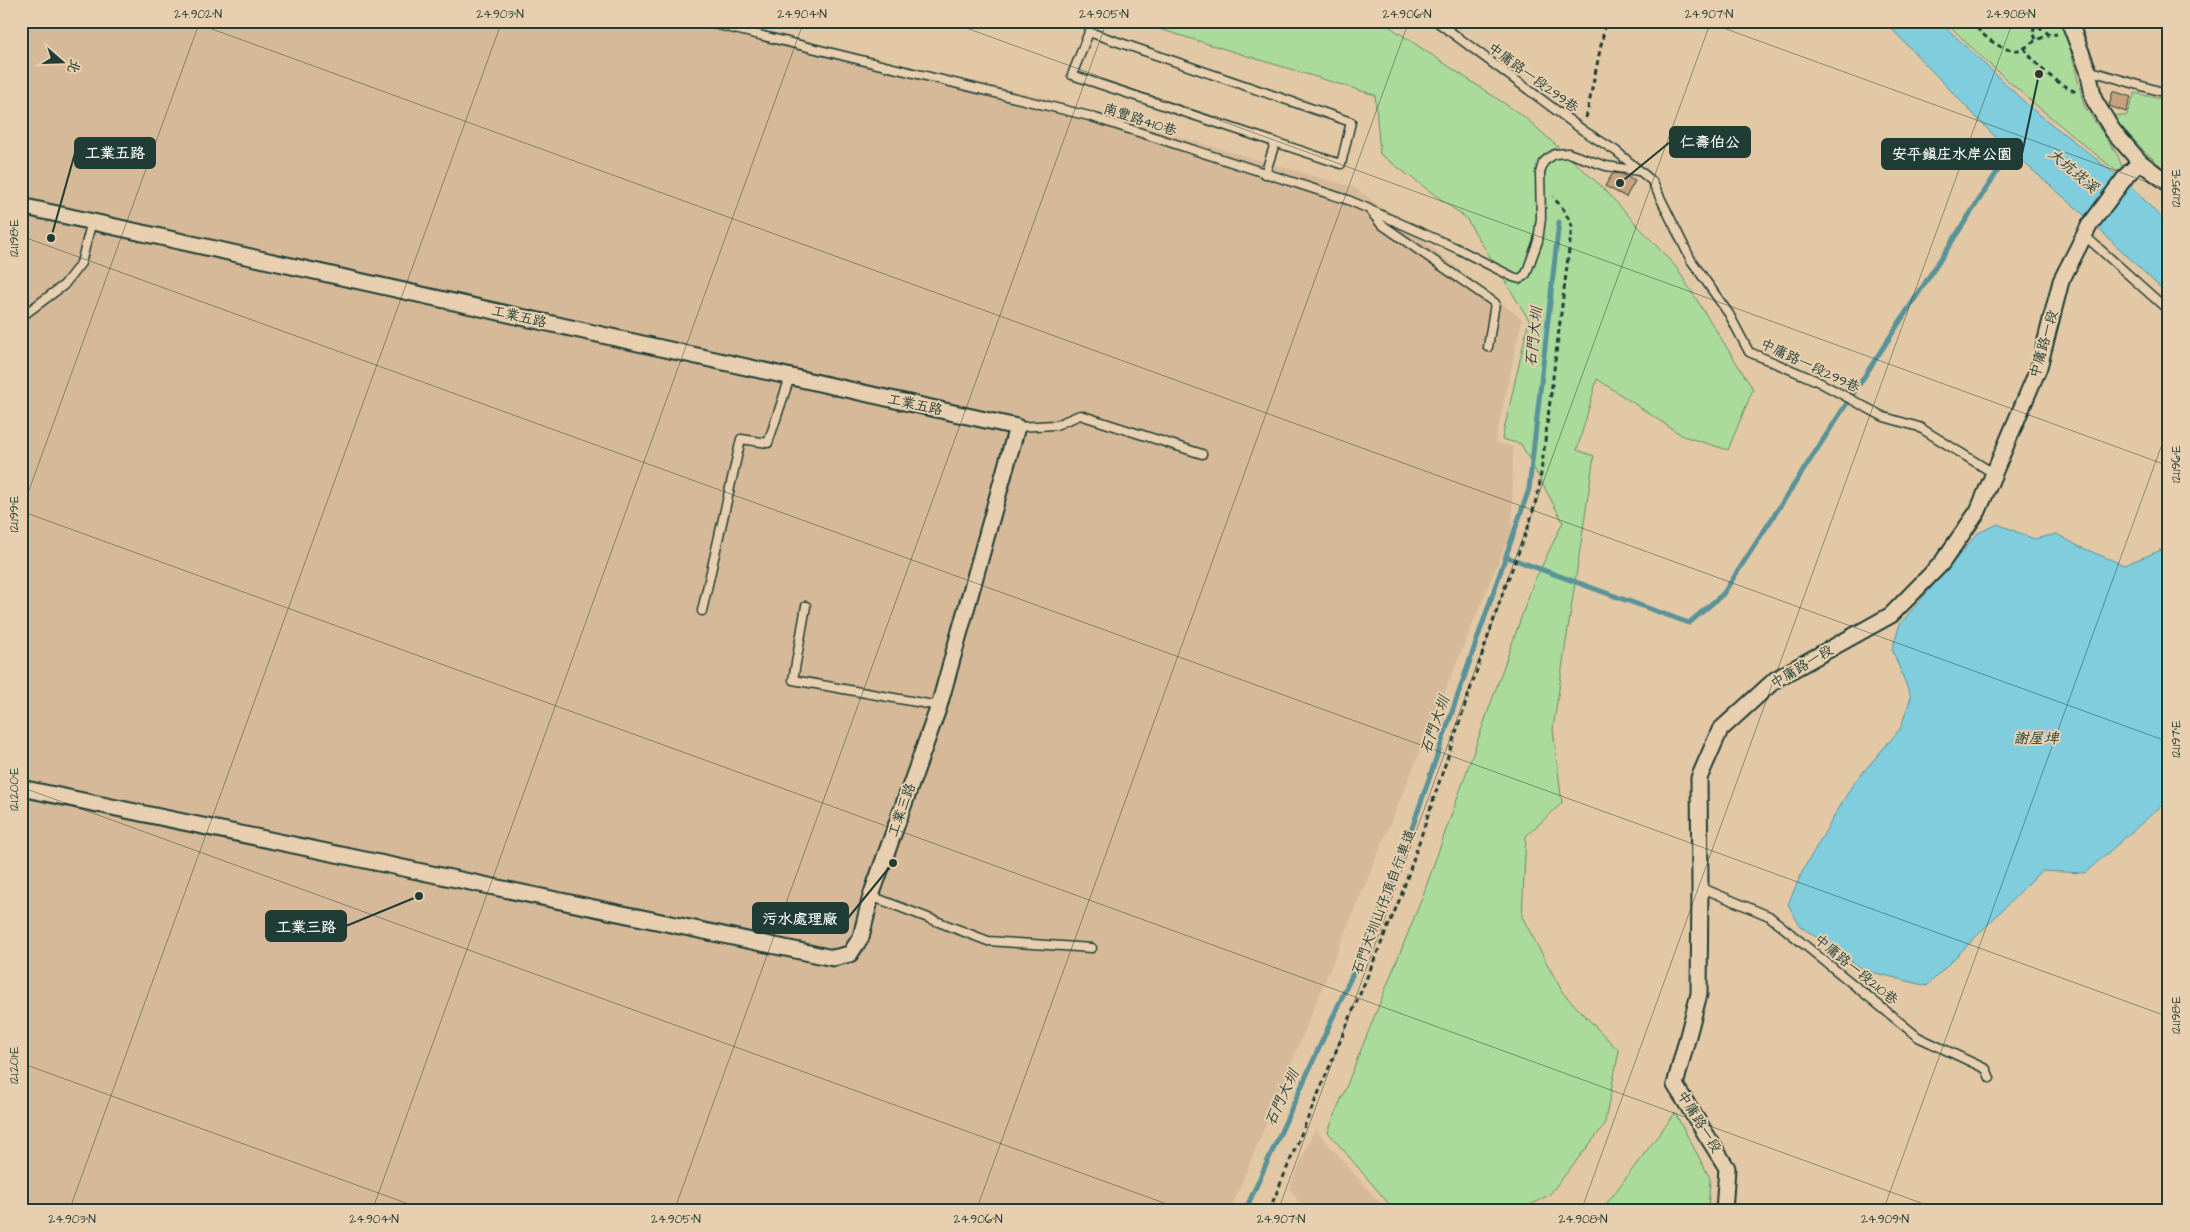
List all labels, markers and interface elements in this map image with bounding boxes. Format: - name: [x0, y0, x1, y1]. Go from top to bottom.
- text: 24.902°N: [174, 6, 223, 23]
- text: 24.903°N: [476, 6, 524, 23]
- text: 24.904°N: [777, 6, 827, 23]
- text: 24.905°N: [1079, 6, 1129, 23]
- text: 24.906°N: [1383, 6, 1432, 23]
- text: 24.907°N: [1685, 6, 1734, 23]
- text: 24.908°N: [1986, 6, 2036, 23]
- north arrow: [38, 38, 88, 88]
- street label: 中庸路一段299巷: [1483, 38, 1583, 118]
- text: 北: [61, 56, 85, 76]
- street label: 南豐路410巷: [1101, 99, 1180, 142]
- callout: 仁壽伯公: [1670, 127, 1750, 157]
- text: 仁壽伯公: [1680, 132, 1740, 153]
- callout: 工業五路: [75, 138, 155, 168]
- callout: 安平鎮庄水岸公園: [1882, 139, 2022, 169]
- text: 工業五路: [85, 143, 145, 164]
- text: 安平鎮庄水岸公園: [1892, 144, 2012, 165]
- water label: 大坑崁溪: [2043, 144, 2103, 199]
- text: 121.195°E: [2168, 169, 2185, 207]
- text: 121.198°E: [6, 219, 23, 257]
- street label: 工業五路: [489, 301, 549, 333]
- water label: 石門大圳: [1520, 304, 1548, 368]
- street label: 中庸路一段: [2025, 308, 2063, 380]
- street label: 中庸路一段299巷: [1757, 334, 1864, 398]
- street label: 工業五路: [886, 389, 944, 421]
- text: 121.196°E: [2168, 445, 2185, 483]
- text: 121.199°E: [6, 496, 23, 532]
- street label: 中庸路一段: [1767, 640, 1837, 694]
- water label: 石門大圳: [1415, 691, 1455, 757]
- text: 121.197°E: [2168, 720, 2185, 758]
- water label: 謝屋埤: [2013, 728, 2060, 749]
- text: 121.200°E: [6, 767, 23, 811]
- street label: 工業三路: [883, 780, 921, 840]
- street label: 石門大圳山仔頂自行車道: [1347, 827, 1421, 977]
- callout: 污水處理廠: [753, 903, 848, 933]
- text: 污水處理廠: [762, 909, 838, 930]
- callout: 工業三路: [266, 911, 346, 941]
- text: 工業三路: [276, 917, 336, 938]
- street label: 中庸路一段210巷: [1810, 930, 1903, 1011]
- text: 121.198°E: [2168, 996, 2185, 1034]
- text: 121.201°E: [6, 1046, 23, 1084]
- water label: 石門大圳: [1260, 1065, 1305, 1130]
- street label: 中庸路一段: [1672, 1087, 1726, 1157]
- text: 24.903°N: [48, 1211, 96, 1228]
- text: 24.904°N: [349, 1211, 399, 1228]
- text: 24.905°N: [651, 1211, 701, 1228]
- text: 24.906°N: [954, 1211, 1003, 1228]
- text: 24.907°N: [1257, 1211, 1306, 1228]
- text: 24.908°N: [1558, 1211, 1608, 1228]
- text: 24.909°N: [1861, 1211, 1910, 1228]

